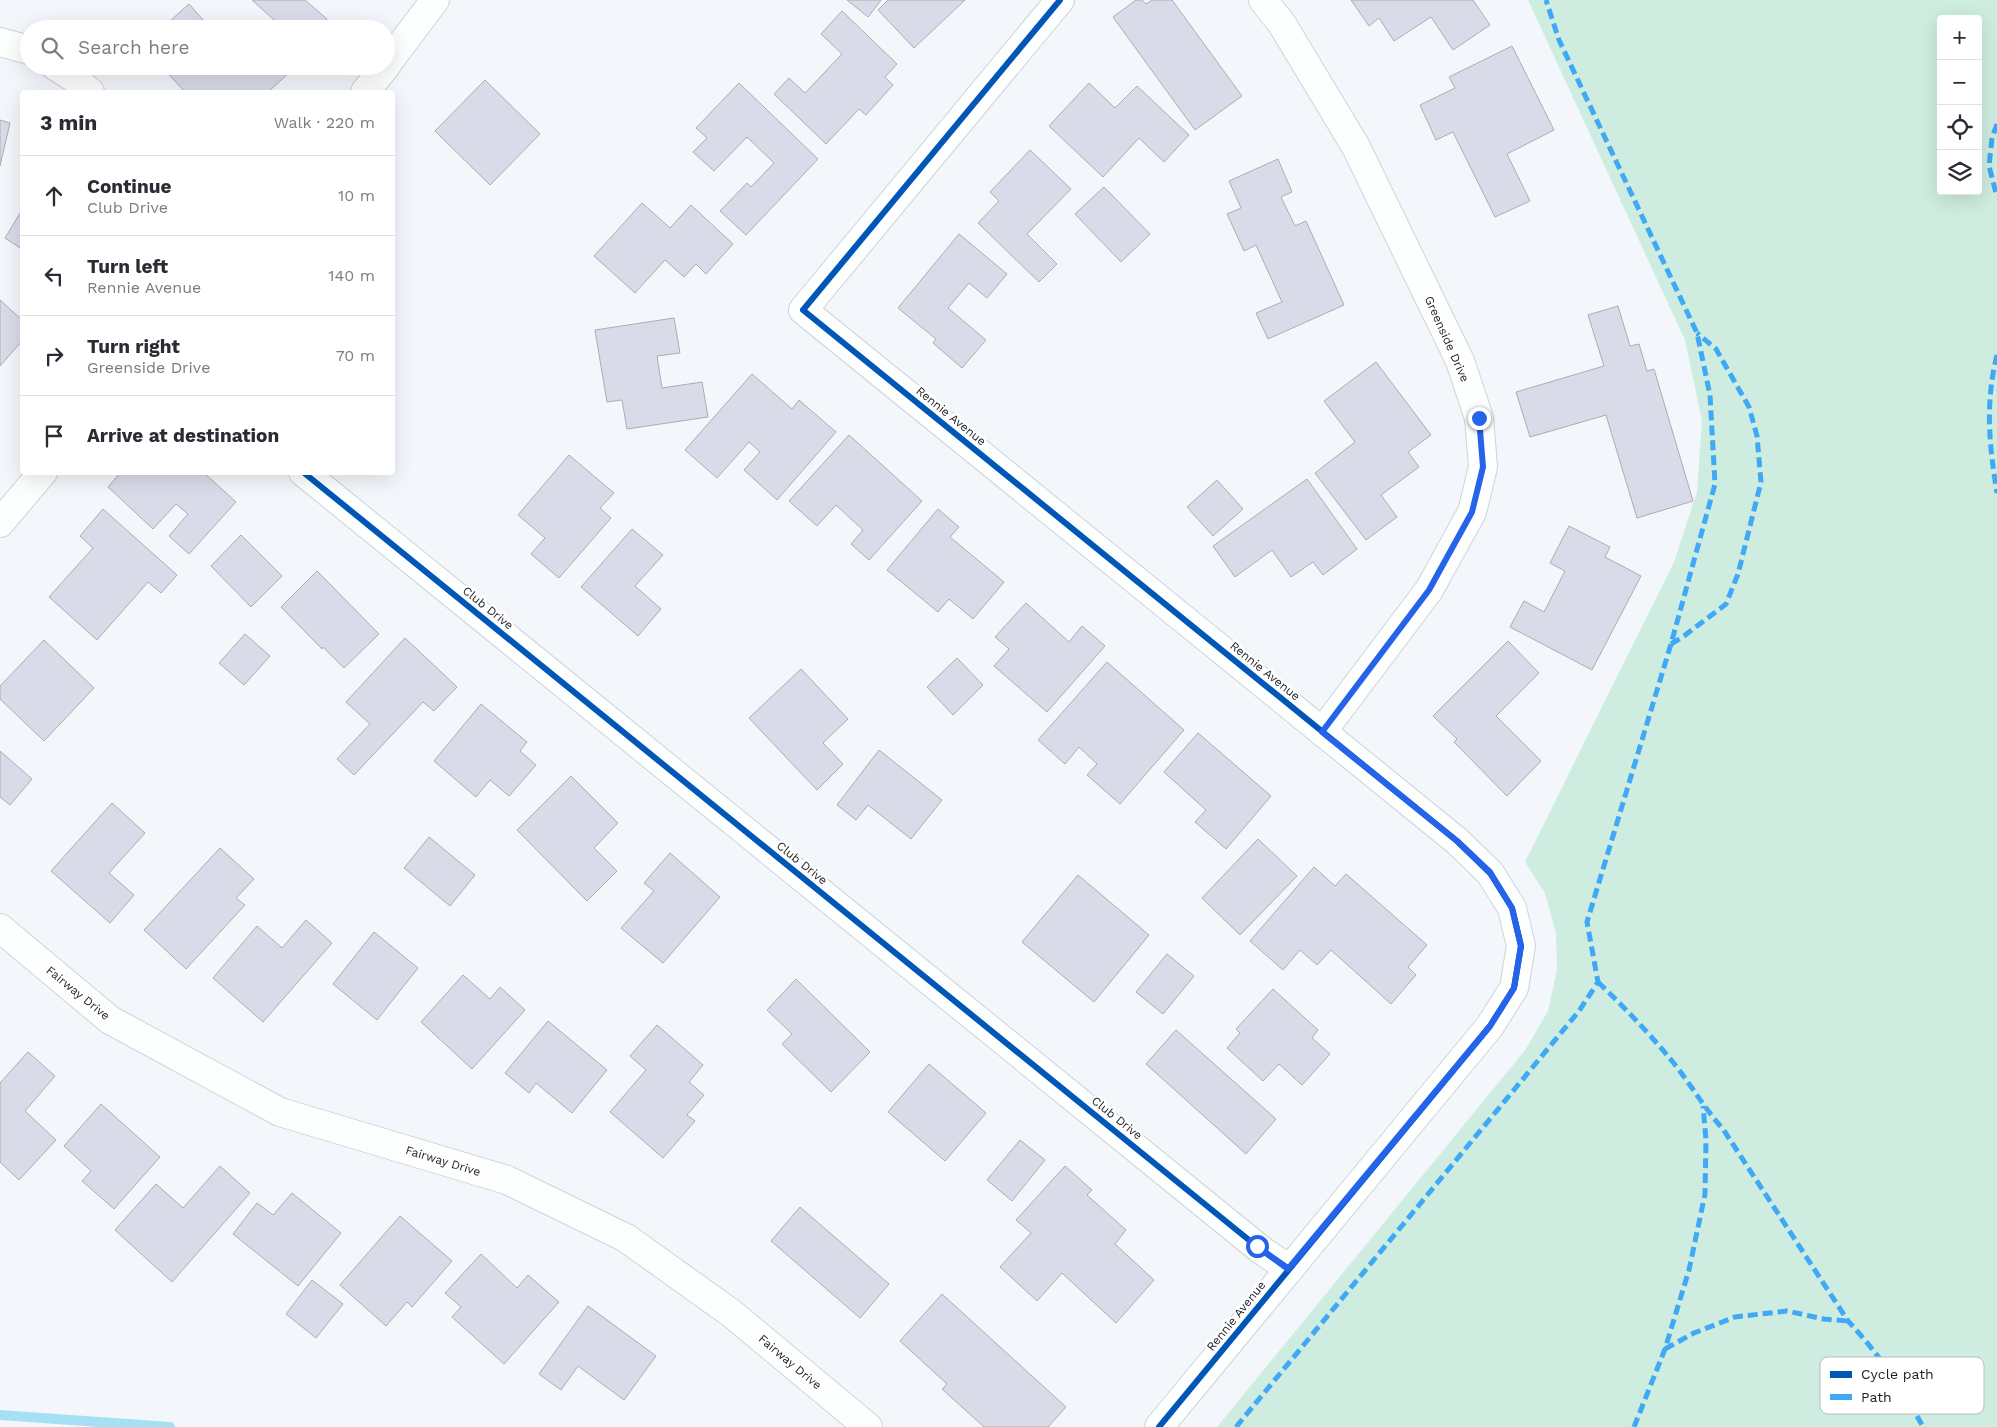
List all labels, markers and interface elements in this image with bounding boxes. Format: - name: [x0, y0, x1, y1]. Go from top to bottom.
- map controls: [1937, 15, 1982, 195]
- button: +: [1937, 15, 1982, 60]
- search box: [20, 20, 395, 75]
- icon: search: [38, 34, 66, 62]
- text: Search here: [78, 36, 189, 59]
- button: −: [1937, 60, 1982, 105]
- button: locate: [1937, 105, 1982, 150]
- text: 3 min: [40, 110, 97, 135]
- text: Walk · 220 m: [274, 113, 375, 132]
- button: layers: [1937, 150, 1982, 195]
- text: Continue: [87, 175, 171, 198]
- icon: ahead: [40, 182, 68, 210]
- text: 10 m: [338, 186, 375, 205]
- text: Club Drive: [87, 198, 168, 217]
- text: Turn left: [87, 255, 168, 278]
- icon: left: [40, 262, 68, 290]
- text: 140 m: [328, 266, 375, 285]
- text: Rennie Avenue: [87, 278, 201, 297]
- street label: Greenside Drive: [1422, 294, 1472, 384]
- text: Turn right: [87, 335, 180, 358]
- icon: right: [40, 342, 68, 370]
- text: 70 m: [336, 346, 375, 365]
- text: Greenside Drive: [87, 358, 210, 377]
- street label: Rennie Avenue: [913, 384, 989, 448]
- route end: [1468, 407, 1491, 430]
- icon: arrive: [40, 422, 68, 450]
- text: Arrive at destination: [87, 424, 279, 447]
- street label: Club Drive: [460, 583, 516, 633]
- street label: Rennie Avenue: [1227, 639, 1303, 703]
- street label: Club Drive: [774, 838, 830, 888]
- street label: Fairway Drive: [43, 963, 113, 1023]
- street label: Club Drive: [1089, 1093, 1145, 1143]
- street label: Fairway Drive: [404, 1143, 482, 1179]
- route start: [1246, 1235, 1269, 1258]
- street label: Rennie Avenue: [1204, 1278, 1268, 1354]
- street label: Fairway Drive: [756, 1332, 824, 1392]
- legend: [1820, 1357, 1984, 1414]
- text: Cycle path: [1861, 1366, 1934, 1382]
- text: Path: [1861, 1389, 1892, 1405]

